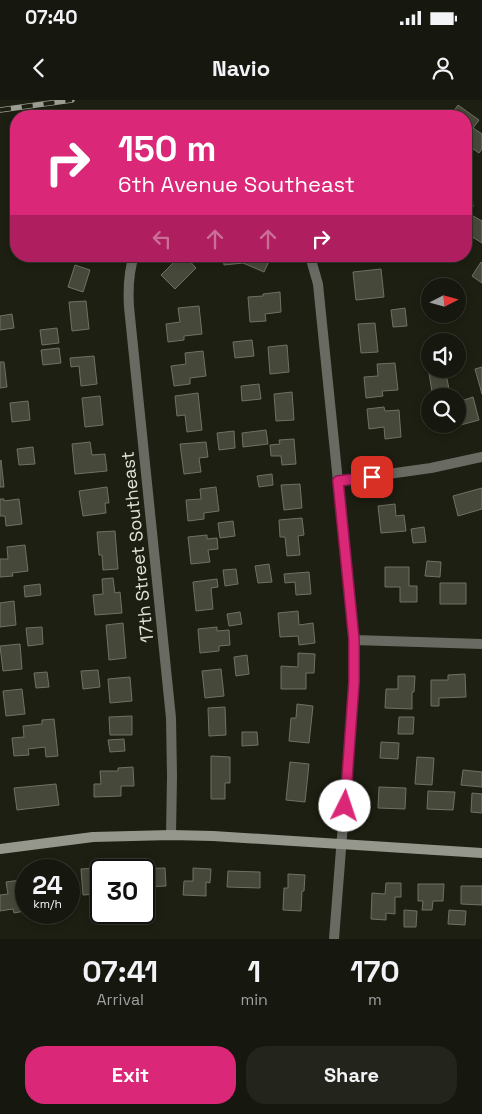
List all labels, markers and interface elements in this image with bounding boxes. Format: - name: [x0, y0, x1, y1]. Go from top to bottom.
- text: 07:40: [25, 5, 78, 30]
- icon: back: [25, 54, 53, 82]
- text: Navio: [212, 54, 270, 82]
- icon: person: [429, 54, 457, 82]
- text: 150 m: [118, 127, 216, 171]
- icon: right: [35, 130, 100, 195]
- text: 6th Avenue Southeast: [118, 170, 355, 198]
- icon: left: [148, 225, 176, 253]
- icon: ahead: [201, 225, 229, 253]
- icon: ahead: [254, 225, 282, 253]
- icon: right: [307, 225, 335, 253]
- north arrow: [421, 278, 466, 322]
- map controls: [421, 278, 466, 433]
- button: sound: [421, 333, 466, 378]
- button: search: [421, 388, 466, 433]
- street label: 17th Street Southeast: [116, 450, 158, 644]
- pin: [351, 456, 393, 498]
- icon: arrive: [358, 463, 386, 491]
- position arrow: [318, 779, 370, 831]
- speed limit sign: 30: [90, 859, 155, 924]
- text: 24: [32, 869, 63, 901]
- text: km/h: [33, 896, 62, 912]
- text: 07:41: [82, 952, 158, 991]
- text: 1: [247, 952, 261, 991]
- text: 170: [350, 952, 400, 991]
- text: Arrival: [96, 989, 144, 1010]
- text: min: [240, 989, 268, 1010]
- text: m: [368, 989, 382, 1010]
- button: Exit: [25, 1046, 236, 1104]
- button: Share: [246, 1046, 457, 1104]

